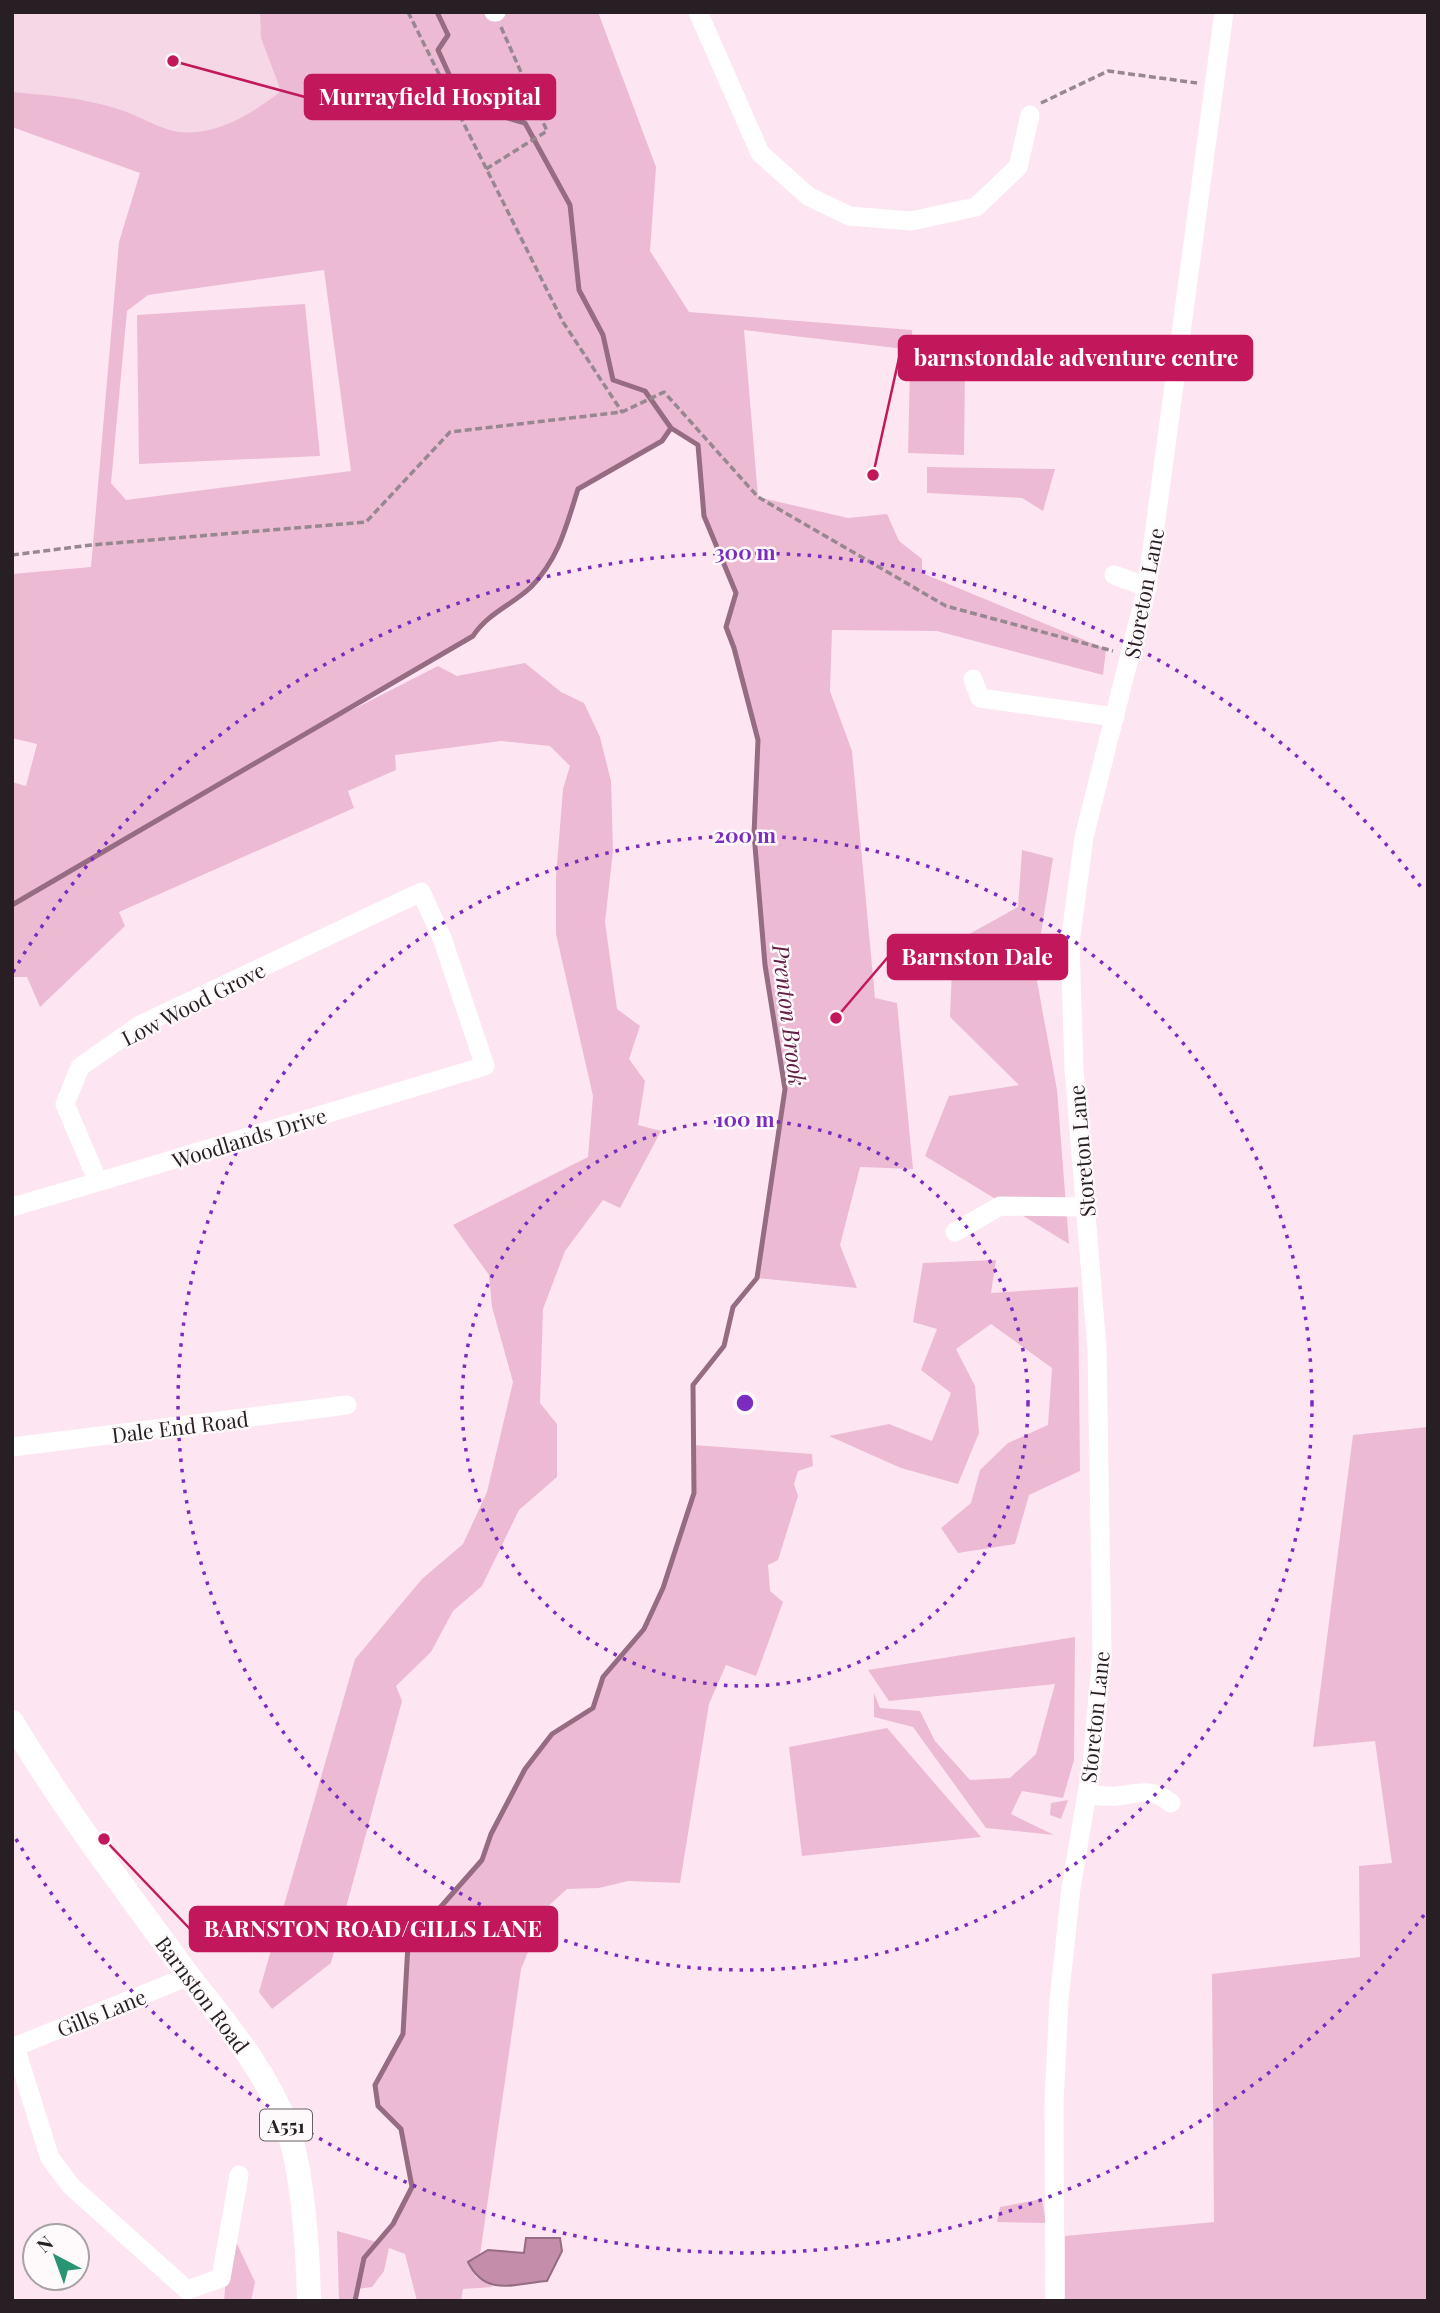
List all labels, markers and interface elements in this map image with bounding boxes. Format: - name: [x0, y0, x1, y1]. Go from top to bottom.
- callout: Murrayfield Hospital: [305, 75, 555, 119]
- text: Murrayfield Hospital: [319, 80, 541, 111]
- callout: barnstondale adventure centre: [899, 336, 1252, 380]
- text: barnstondale adventure centre: [914, 341, 1238, 372]
- street label: Storeton Lane: [1117, 525, 1169, 661]
- text: 300 m: [714, 537, 776, 565]
- text: 200 m: [714, 820, 776, 848]
- callout: Barnston Dale: [888, 935, 1067, 979]
- text: Barnston Dale: [901, 940, 1053, 971]
- water label: Prenton Brook: [766, 941, 814, 1088]
- street label: Low Wood Grove: [116, 955, 270, 1051]
- street label: Storeton Lane: [1061, 1084, 1101, 1218]
- street label: Woodlands Drive: [167, 1100, 330, 1174]
- text: 100 m: [715, 1104, 775, 1132]
- centre of rings: [733, 1391, 757, 1415]
- street label: Dale End Road: [110, 1404, 250, 1448]
- street label: Storeton Lane: [1073, 1650, 1115, 1784]
- callout: BARNSTON ROAD/GILLS LANE: [190, 1907, 557, 1951]
- text: BARNSTON ROAD/GILLS LANE: [204, 1912, 542, 1943]
- street label: Barnston Road: [150, 1930, 256, 2058]
- street label: Gills Lane: [52, 1982, 150, 2042]
- road number: A551: [260, 2110, 312, 2140]
- north arrow: [21, 2222, 91, 2292]
- text: N: [30, 2229, 58, 2258]

